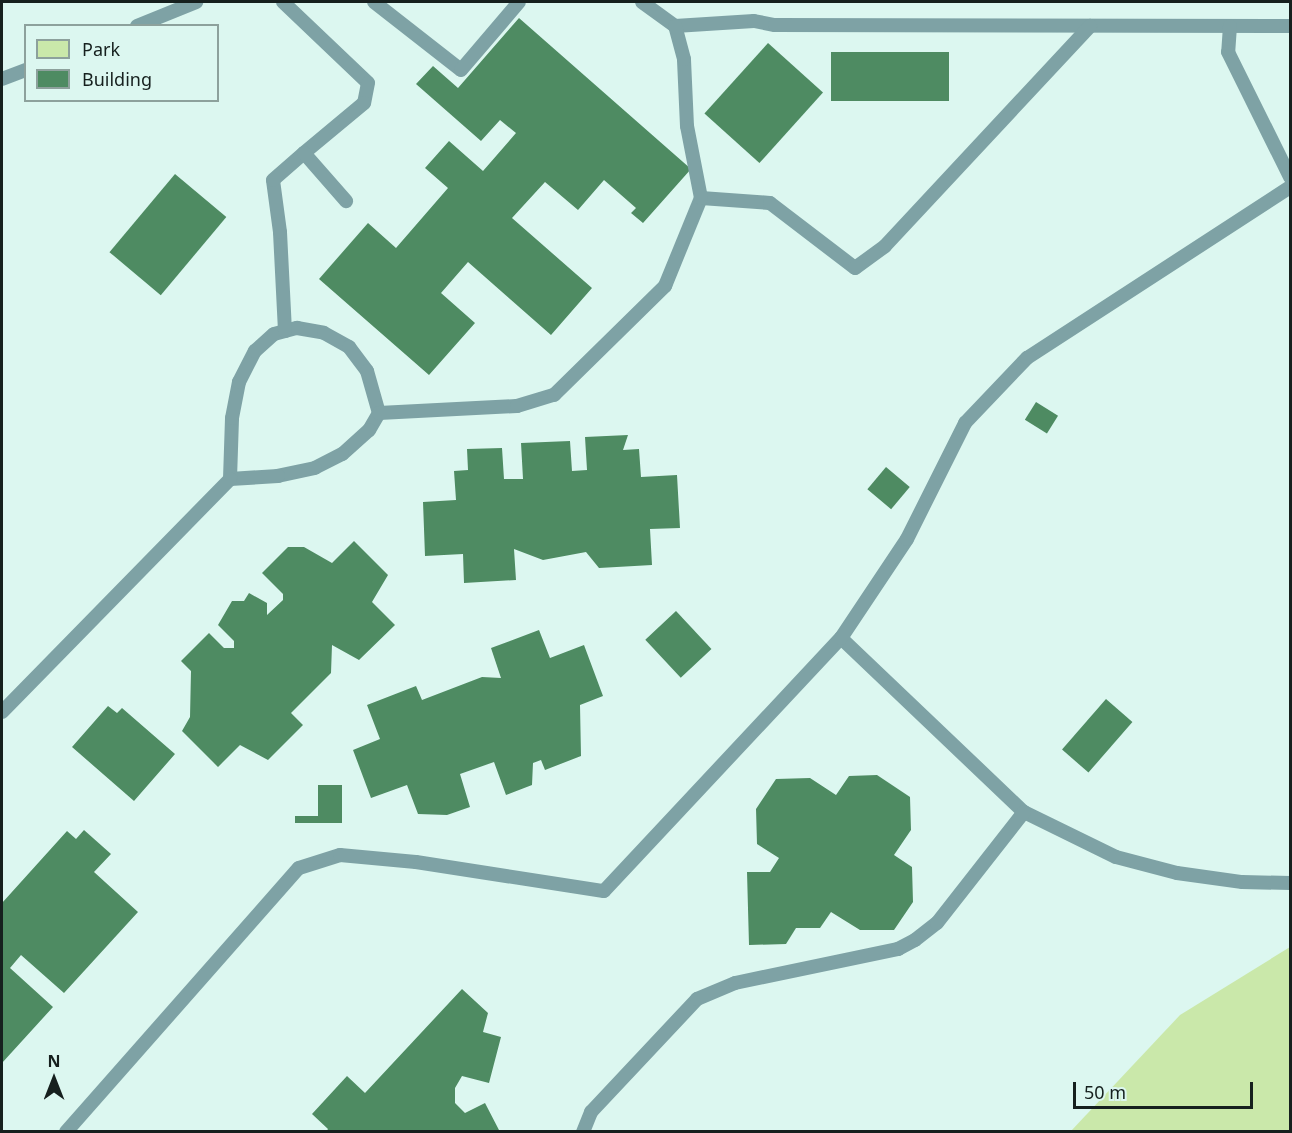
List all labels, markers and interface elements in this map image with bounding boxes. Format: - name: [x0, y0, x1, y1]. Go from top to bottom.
- legend: [24, 24, 219, 102]
- text: Park: [82, 37, 120, 61]
- text: Building: [82, 67, 152, 91]
- north arrow: [24, 1049, 84, 1109]
- text: N: [47, 1050, 61, 1072]
- scale bar: [1076, 1070, 1256, 1108]
- text: 50 m: [1084, 1080, 1126, 1104]

